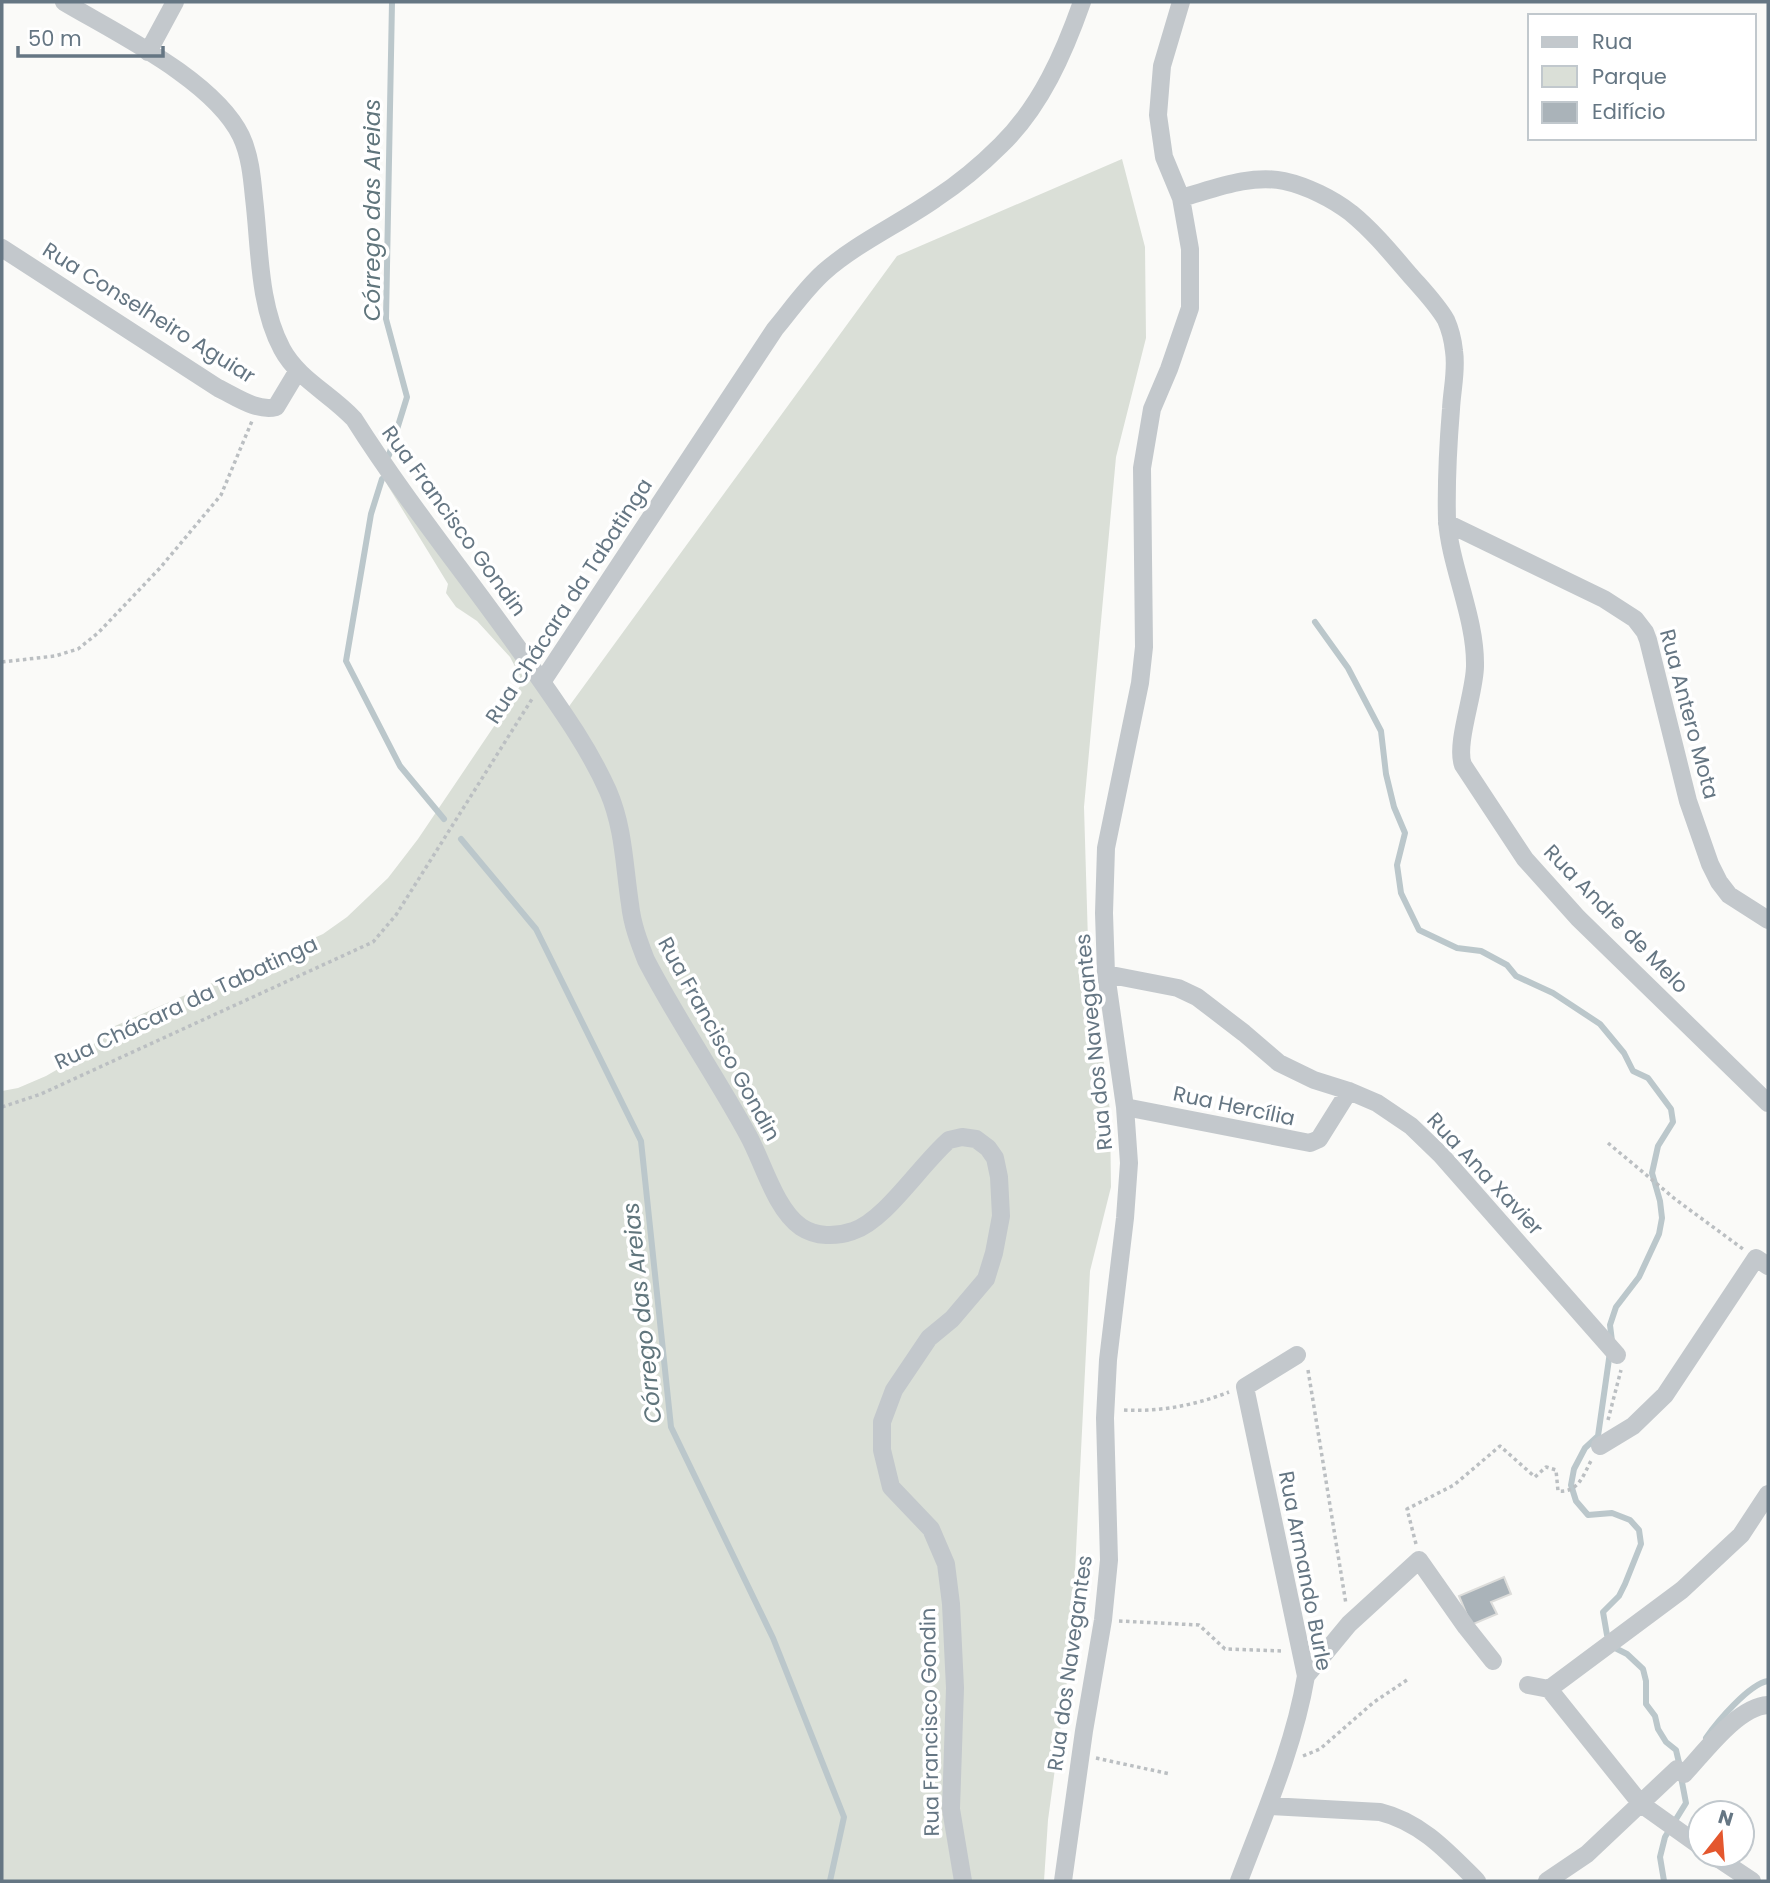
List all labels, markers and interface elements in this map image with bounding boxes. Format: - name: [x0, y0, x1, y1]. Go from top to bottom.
- scale bar: [18, 14, 163, 58]
- legend: [1528, 14, 1756, 140]
- text: 50 m: [28, 24, 82, 53]
- text: Rua: [1592, 27, 1632, 56]
- text: Parque: [1592, 62, 1667, 91]
- text: Edifício: [1592, 97, 1666, 126]
- water label: Córrego das Areias: [356, 99, 388, 321]
- street label: Rua Conselheiro Aguiar: [37, 235, 261, 390]
- street label: Rua Francisco Gondin: [375, 420, 533, 622]
- street label: Rua Chácara da Tabatinga: [478, 472, 659, 729]
- street label: Rua Antero Mota: [1653, 626, 1726, 802]
- street label: Rua Andre de Melo: [1538, 838, 1695, 1000]
- street label: Rua Chácara da Tabatinga: [50, 929, 322, 1076]
- street label: Rua Francisco Gondin: [651, 932, 788, 1146]
- street label: Rua dos Navegantes: [1068, 932, 1119, 1152]
- street label: Rua Hercília: [1171, 1078, 1298, 1133]
- street label: Rua Ana Xavier: [1421, 1106, 1550, 1242]
- water label: Córrego das Areias: [614, 1201, 670, 1425]
- street label: Rua Armando Burle: [1272, 1469, 1339, 1673]
- street label: Rua dos Navegantes: [1040, 1553, 1099, 1773]
- street label: Rua Francisco Gondin: [913, 1607, 946, 1837]
- north arrow: [1686, 1799, 1756, 1869]
- text: N: [1715, 1803, 1737, 1833]

